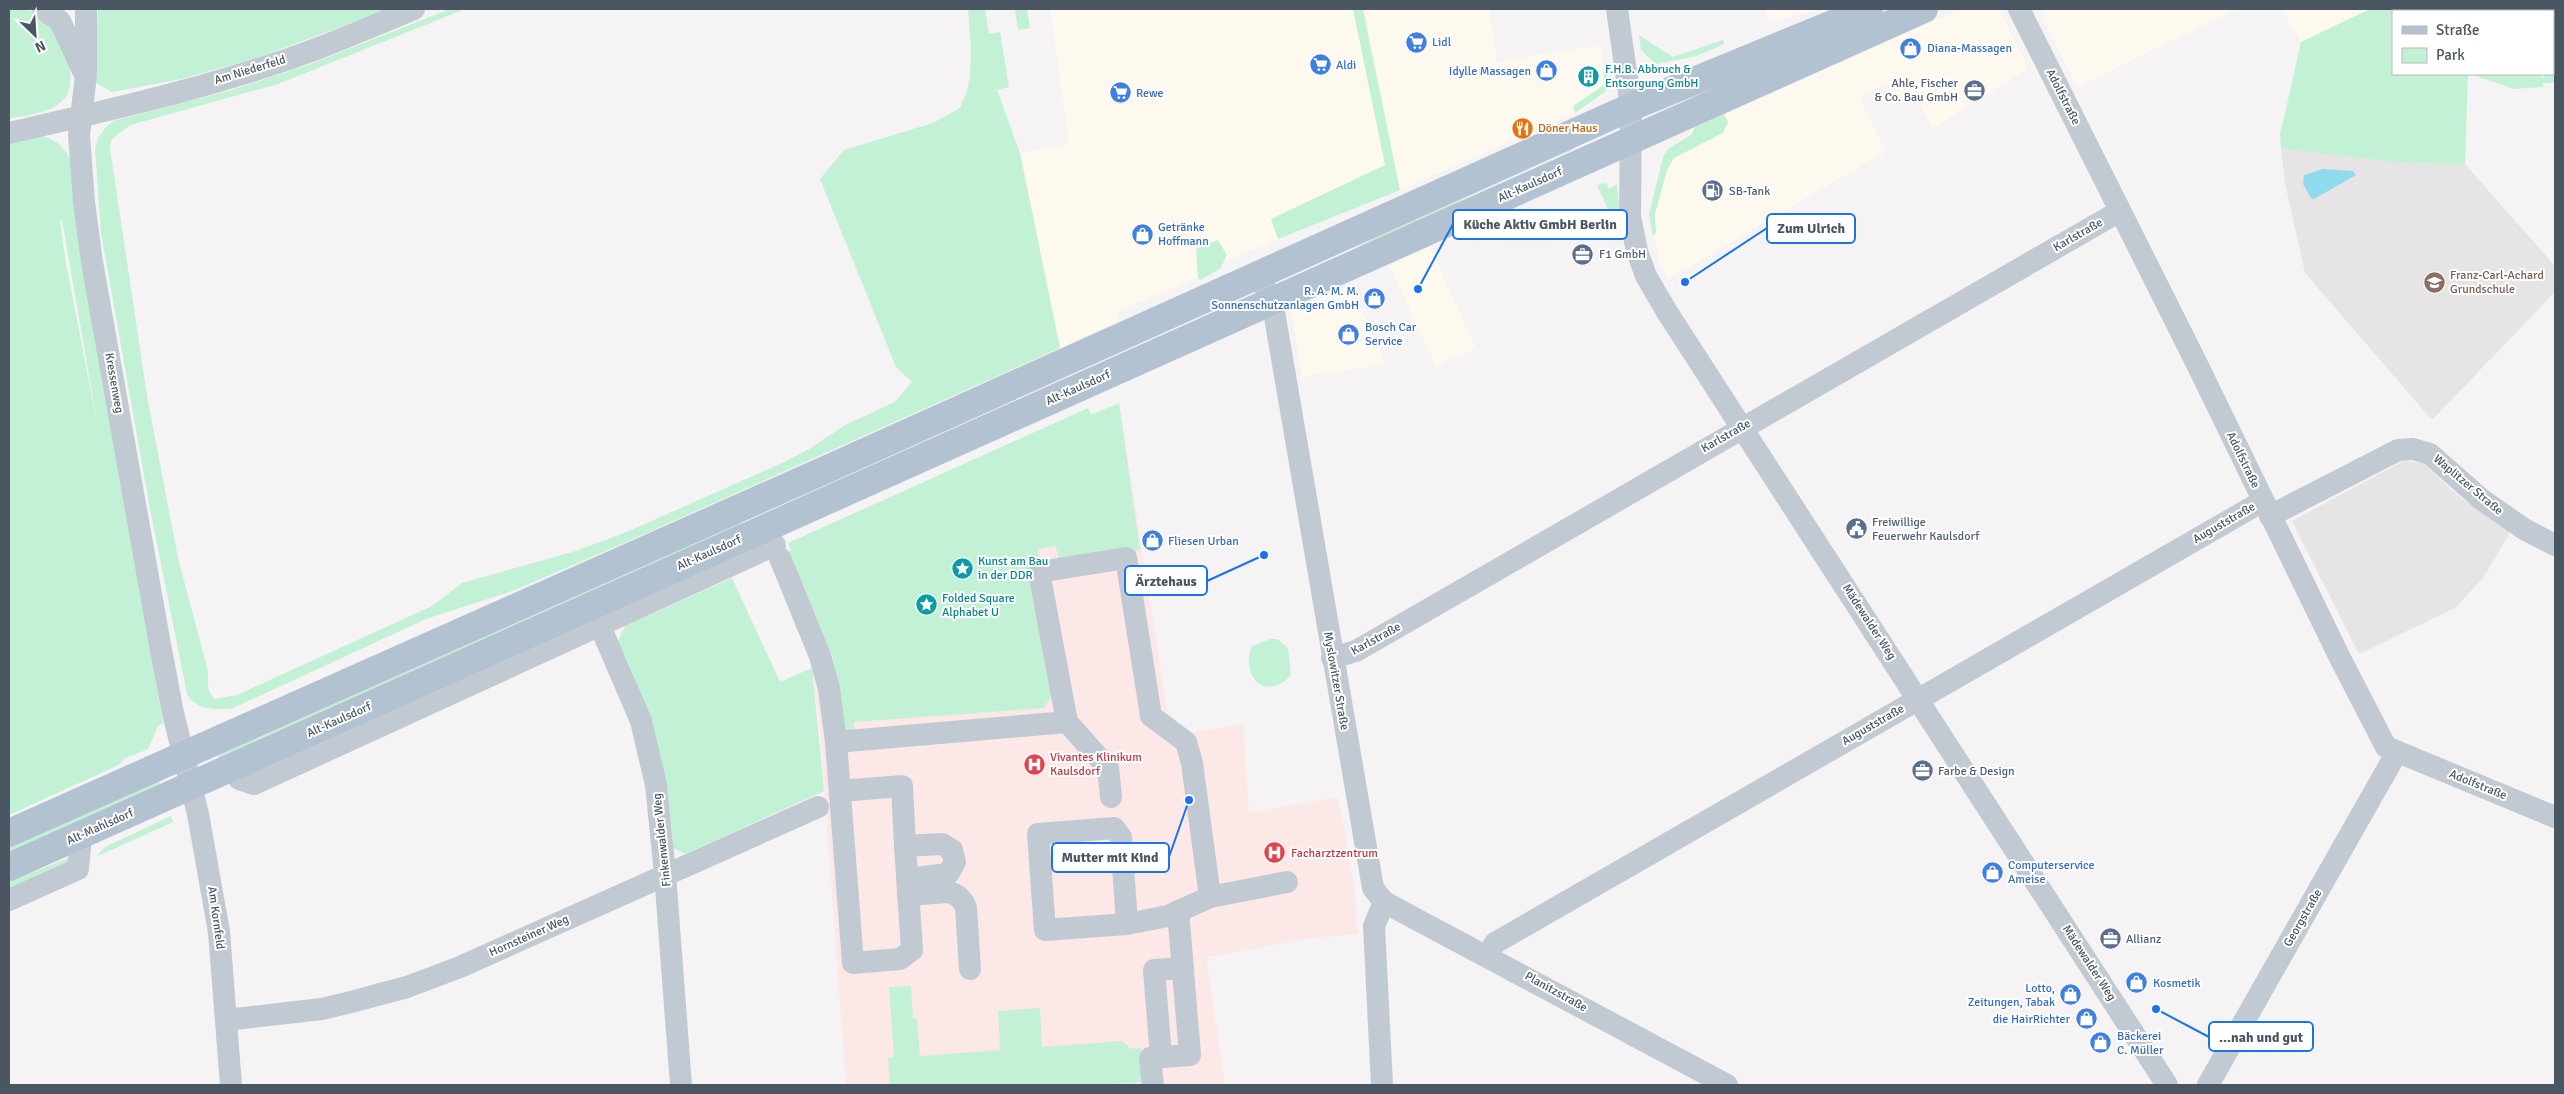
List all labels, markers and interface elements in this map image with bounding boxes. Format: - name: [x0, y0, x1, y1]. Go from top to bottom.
- north arrow: [10, 10, 60, 60]
- legend: [2392, 10, 2554, 75]
- text: Straße: [2436, 21, 2480, 39]
- supermarket icon: Lidl: [1404, 30, 1428, 54]
- place label: Lidl: [1432, 35, 1452, 50]
- shop icon: Diana-Massagen: [1899, 36, 1923, 60]
- text: N: [32, 37, 48, 56]
- place label: Diana-Massagen: [1927, 41, 2012, 56]
- text: Park: [2436, 46, 2465, 64]
- street label: Am Niederfeld: [213, 52, 287, 88]
- supermarket icon: Aldi: [1308, 53, 1332, 77]
- place label: Aldi: [1336, 58, 1356, 73]
- shop icon: Idylle Massagen: [1535, 59, 1559, 83]
- place label: F.H.B. Abbruch & Entsorgung GmbH: [1605, 62, 1698, 91]
- place label: Idylle Massagen: [1449, 64, 1531, 79]
- building icon: F.H.B. Abbruch & Entsorgung GmbH: [1577, 64, 1601, 88]
- street label: Adolfstraße: [2043, 67, 2083, 127]
- place label: Ahle, Fischer & Co. Bau GmbH: [1875, 76, 1959, 105]
- office icon: Ahle, Fischer & Co. Bau GmbH: [1962, 78, 1986, 102]
- supermarket icon: Rewe: [1108, 81, 1132, 105]
- place label: Rewe: [1136, 86, 1163, 101]
- restaurant icon: Döner Haus: [1510, 116, 1534, 140]
- place label: Döner Haus: [1538, 121, 1598, 136]
- street label: Alt-Kaulsdorf: [1495, 164, 1565, 206]
- fuel station icon: SB-Tank: [1701, 179, 1725, 203]
- place label: SB-Tank: [1729, 184, 1770, 199]
- callout: Küche Aktiv GmbH Berlin: [1453, 210, 1627, 239]
- callout: Zum Ulrich: [1767, 214, 1855, 243]
- street label: Karlstraße: [2051, 215, 2105, 255]
- text: Küche Aktiv GmbH Berlin: [1463, 216, 1617, 233]
- place label: Getränke Hoffmann: [1158, 220, 1209, 249]
- text: Zum Ulrich: [1777, 220, 1845, 237]
- shop icon: Getränke Hoffmann: [1130, 222, 1154, 246]
- office icon: F1 GmbH: [1571, 242, 1595, 266]
- place label: F1 GmbH: [1599, 247, 1646, 262]
- place label: Franz-Carl-Achard Grundschule: [2450, 268, 2544, 297]
- school or university icon: Franz-Carl-Achard Grundschule: [2422, 270, 2446, 294]
- place label: R. A. M. M. Sonnenschutzanlagen GmbH: [1211, 284, 1359, 313]
- shop icon: R. A. M. M. Sonnenschutzanlagen GmbH: [1363, 286, 1387, 310]
- place label: Bosch Car Service: [1365, 320, 1417, 349]
- shop icon: Bosch Car Service: [1337, 322, 1361, 346]
- street label: Kressenweg: [101, 352, 127, 414]
- street label: Alt-Kaulsdorf: [1043, 367, 1113, 409]
- street label: Karlstraße: [1699, 416, 1753, 456]
- street label: Adolfstraße: [2223, 429, 2263, 491]
- street label: Waplitzer Straße: [2430, 452, 2506, 518]
- street label: Auguststraße: [2190, 499, 2258, 547]
- place label: Freiwillige Feuerwehr Kaulsdorf: [1872, 515, 1980, 544]
- public building icon: Freiwillige Feuerwehr Kaulsdorf: [1844, 517, 1868, 541]
- shop icon: Fliesen Urban: [1140, 529, 1164, 553]
- street label: Alt-Kaulsdorf: [674, 532, 744, 574]
- place label: Fliesen Urban: [1168, 534, 1239, 549]
- place label: Kunst am Bau in der DDR: [978, 554, 1048, 583]
- place icon: Kunst am Bau in der DDR: [950, 556, 974, 580]
- callout: Ärztehaus: [1125, 566, 1207, 595]
- text: Ärztehaus: [1135, 573, 1197, 590]
- street label: Mädewalder Weg: [1839, 581, 1899, 663]
- place label: Folded Square Alphabet U: [942, 591, 1015, 620]
- place icon: Folded Square Alphabet U: [914, 593, 938, 617]
- street label: Karlstraße: [1348, 619, 1404, 659]
- street label: Myslowitzer Straße: [1320, 631, 1352, 731]
- street label: Alt-Kaulsdorf: [304, 699, 374, 741]
- street label: Auguststraße: [1839, 701, 1907, 749]
- place label: Vivantes Klinikum Kaulsdorf: [1050, 750, 1142, 779]
- hospital icon: Vivantes Klinikum Kaulsdorf: [1022, 752, 1046, 776]
- office icon: Farbe & Design: [1910, 759, 1934, 783]
- place label: Farbe & Design: [1938, 764, 2015, 779]
- street label: Adolfstraße: [2447, 767, 2509, 803]
- street label: Finkenwalder Weg: [650, 793, 674, 887]
- street label: Alt-Mahlsdorf: [64, 805, 137, 848]
- hospital icon: Facharztzentrum: [1263, 841, 1287, 865]
- callout: Mutter mit Kind: [1052, 843, 1169, 872]
- place label: Facharztzentrum: [1291, 846, 1378, 861]
- text: Mutter mit Kind: [1061, 849, 1159, 866]
- place label: Computerservice Ameise: [2008, 858, 2095, 887]
- shop icon: Computerservice Ameise: [1980, 860, 2004, 884]
- street label: Am Kornfeld: [204, 886, 228, 950]
- street label: Georgstraße: [2281, 887, 2325, 949]
- street label: Hornsteiner Weg: [487, 912, 571, 960]
- street label: Mädewalder Weg: [2059, 922, 2119, 1004]
- office icon: Allianz: [2098, 927, 2122, 951]
- place label: Allianz: [2126, 932, 2161, 947]
- street label: Planitzstraße: [1522, 969, 1590, 1015]
- shop icon: Kosmetik: [2125, 971, 2149, 995]
- place label: Kosmetik: [2153, 976, 2201, 991]
- place label: Lotto, Zeitungen, Tabak: [1968, 981, 2055, 1010]
- shop icon: Lotto, Zeitungen, Tabak: [2059, 983, 2083, 1007]
- shop icon: die HairRichter: [2074, 1007, 2098, 1031]
- place label: die HairRichter: [1993, 1012, 2071, 1027]
- callout: ...nah und gut: [2209, 1022, 2313, 1051]
- place label: Bäckerei C. Müller: [2117, 1029, 2164, 1058]
- text: ...nah und gut: [2219, 1029, 2304, 1046]
- shop icon: Bäckerei C. Müller: [2089, 1031, 2113, 1055]

